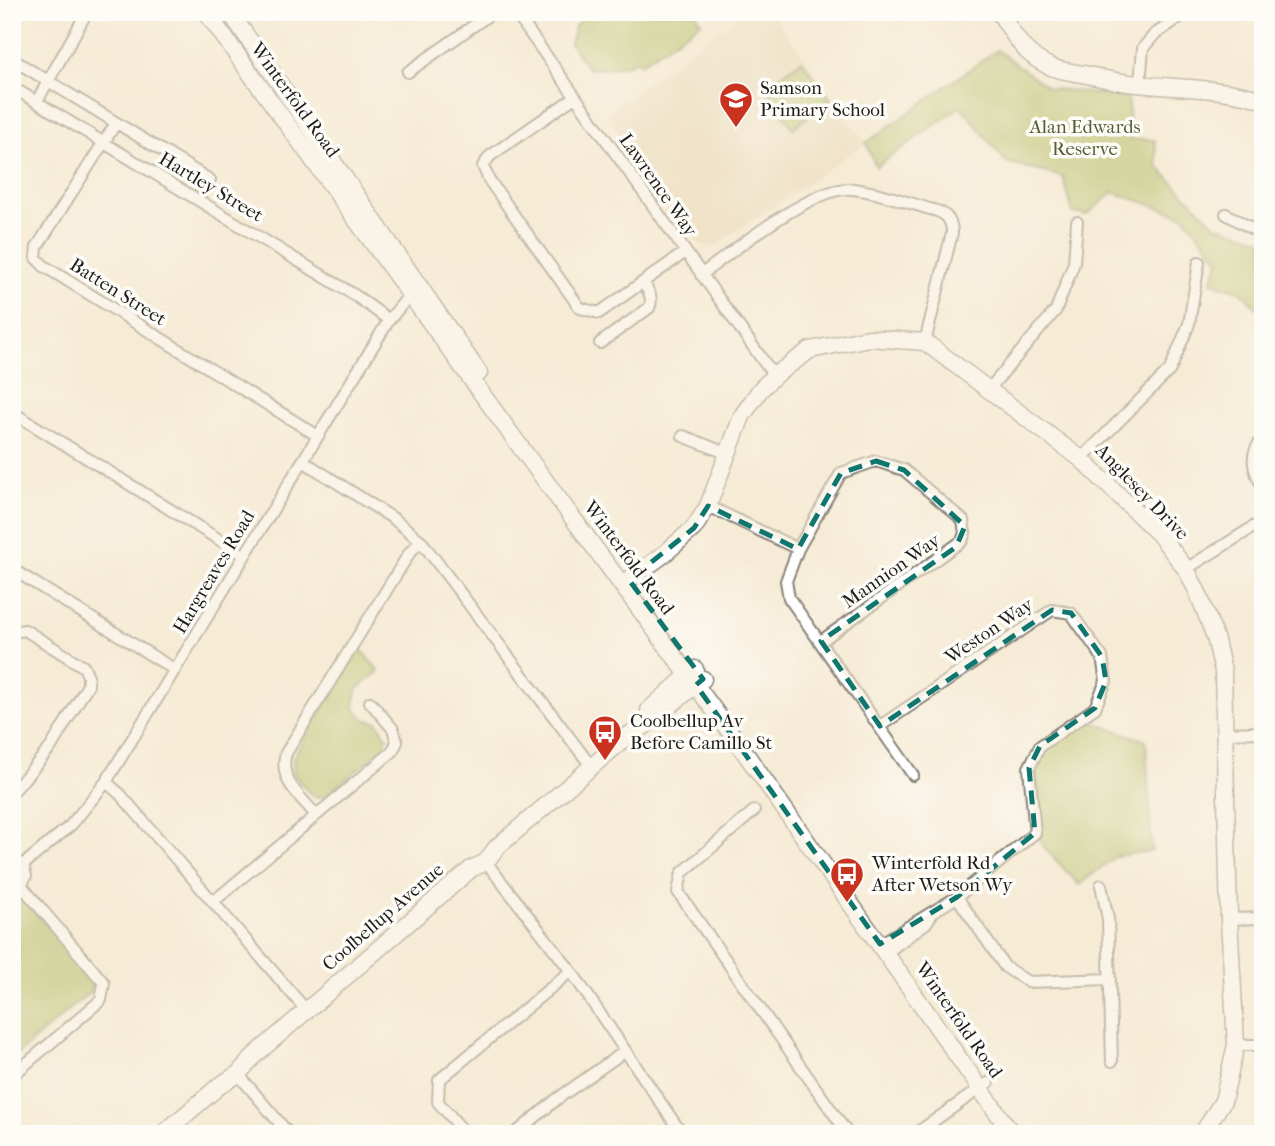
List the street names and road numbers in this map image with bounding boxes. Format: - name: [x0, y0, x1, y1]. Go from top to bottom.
- street label: Winterfold Road: [245, 37, 344, 162]
- street label: Lawrence Way: [615, 129, 702, 241]
- street label: Hartley Street: [155, 147, 267, 227]
- street label: Batten Street: [66, 254, 170, 330]
- street label: Anglesey Drive: [1090, 439, 1193, 545]
- street label: Winterfold Road: [579, 496, 679, 620]
- street label: Hargreaves Road: [169, 506, 260, 638]
- street label: Mannion Way: [838, 529, 945, 613]
- street label: Weston Way: [940, 593, 1038, 669]
- street label: Coolbellup Avenue: [318, 858, 448, 976]
- street label: Winterfold Road: [910, 957, 1008, 1083]

